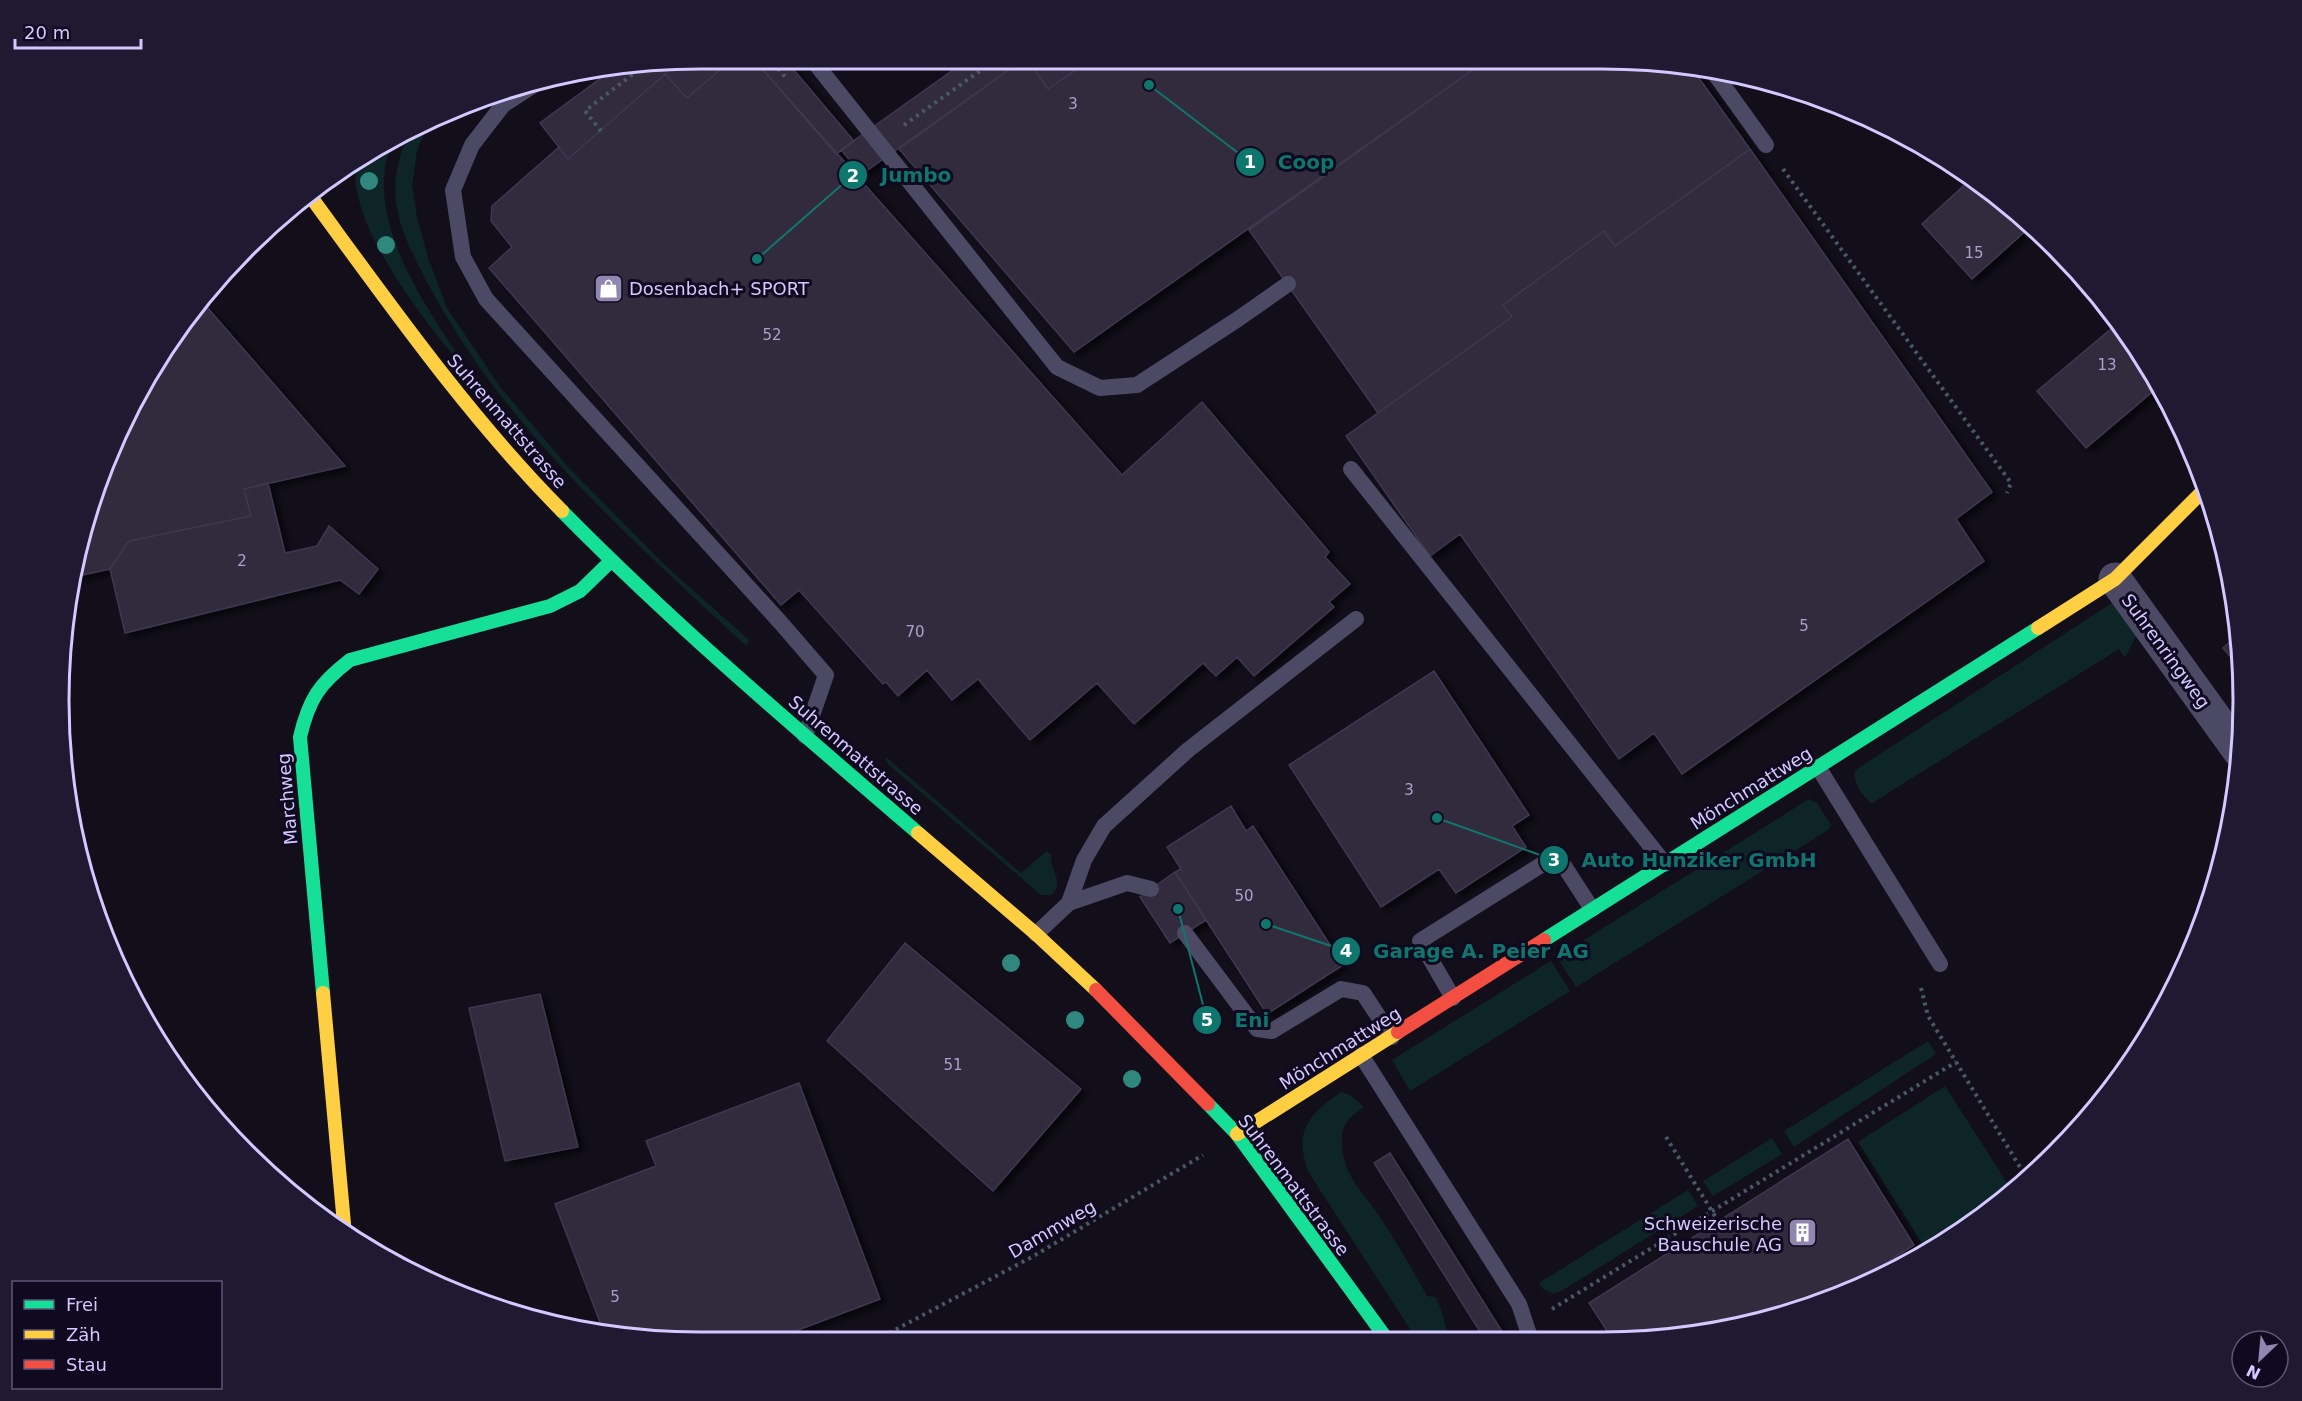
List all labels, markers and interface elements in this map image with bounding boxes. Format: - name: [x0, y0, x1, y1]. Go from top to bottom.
- scale bar: [15, 12, 141, 50]
- text: 20 m: [24, 22, 70, 43]
- house number: 3: [1068, 95, 1078, 113]
- callout: Coop: [1235, 143, 1346, 181]
- text: Coop: [1278, 150, 1334, 174]
- text: 1: [1244, 151, 1256, 172]
- callout: Jumbo: [838, 156, 963, 194]
- text: Jumbo: [879, 163, 951, 187]
- text: 2: [847, 165, 859, 186]
- house number: 15: [1964, 244, 1984, 262]
- shop icon: Dosenbach+ SPORT: [592, 272, 624, 304]
- place label: Dosenbach+ SPORT: [629, 278, 810, 299]
- house number: 52: [762, 326, 782, 344]
- street label: Suhrenmattstrasse: [443, 350, 571, 492]
- house number: 13: [2097, 356, 2117, 374]
- house number: 2: [237, 552, 247, 570]
- street label: Suhrenringweg: [2117, 590, 2215, 712]
- house number: 5: [1799, 617, 1809, 635]
- house number: 70: [905, 623, 925, 641]
- street label: Suhrenmattstrasse: [785, 691, 927, 819]
- street label: Mönchmattweg: [1686, 742, 1816, 834]
- street label: Marchweg: [273, 752, 301, 846]
- house number: 3: [1404, 781, 1414, 799]
- callout: Auto Hunziker GmbH: [1539, 841, 1828, 879]
- text: Auto Hunziker GmbH: [1581, 848, 1817, 872]
- text: 3: [1548, 849, 1560, 870]
- house number: 50: [1234, 887, 1254, 905]
- callout: Garage A. Peier AG: [1331, 932, 1601, 970]
- text: Garage A. Peier AG: [1373, 939, 1589, 963]
- text: 4: [1340, 940, 1352, 961]
- callout: Eni: [1192, 1001, 1281, 1039]
- street label: Mönchmattweg: [1275, 1002, 1405, 1094]
- text: Eni: [1235, 1008, 1269, 1032]
- text: 5: [1201, 1009, 1213, 1030]
- house number: 51: [943, 1056, 963, 1074]
- street label: Suhrenmattstrasse: [1234, 1110, 1354, 1260]
- street label: Dammweg: [1005, 1196, 1099, 1262]
- place label: Schweizerische Bauschule AG: [1644, 1213, 1782, 1255]
- building icon: Schweizerische Bauschule AG: [1787, 1217, 1819, 1249]
- legend: [12, 1281, 222, 1389]
- house number: 5: [610, 1288, 620, 1306]
- text: Frei: [66, 1294, 98, 1315]
- text: Zäh: [66, 1324, 101, 1345]
- north arrow: [2230, 1329, 2290, 1389]
- text: Stau: [66, 1354, 107, 1375]
- text: N: [2243, 1361, 2264, 1384]

